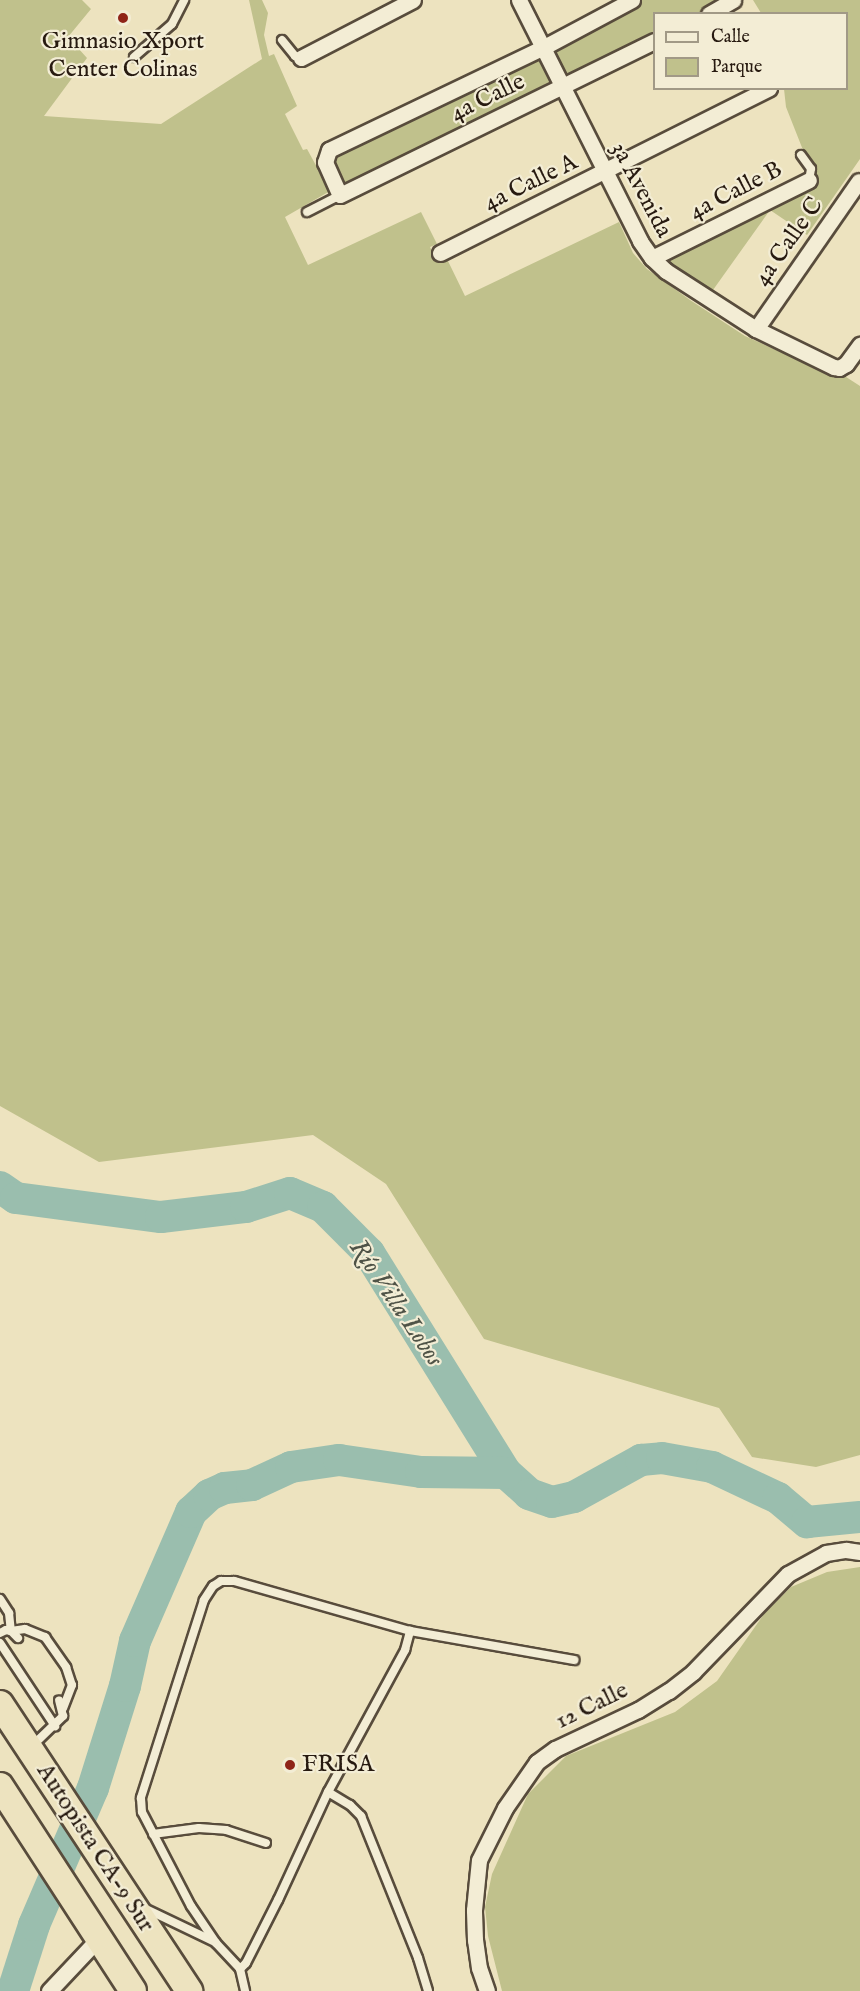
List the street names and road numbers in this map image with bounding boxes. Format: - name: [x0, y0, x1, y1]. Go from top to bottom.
- street label: 4a Calle: [446, 68, 530, 128]
- street label: 3a Avenida: [604, 137, 678, 243]
- street label: 4a Calle A: [480, 148, 582, 218]
- street label: 4a Calle B: [685, 155, 787, 227]
- street label: 4a Calle C: [748, 192, 830, 292]
- street label: 12 Calle: [551, 1676, 633, 1736]
- street label: Autopista CA-9 Sur: [30, 1758, 160, 1938]

